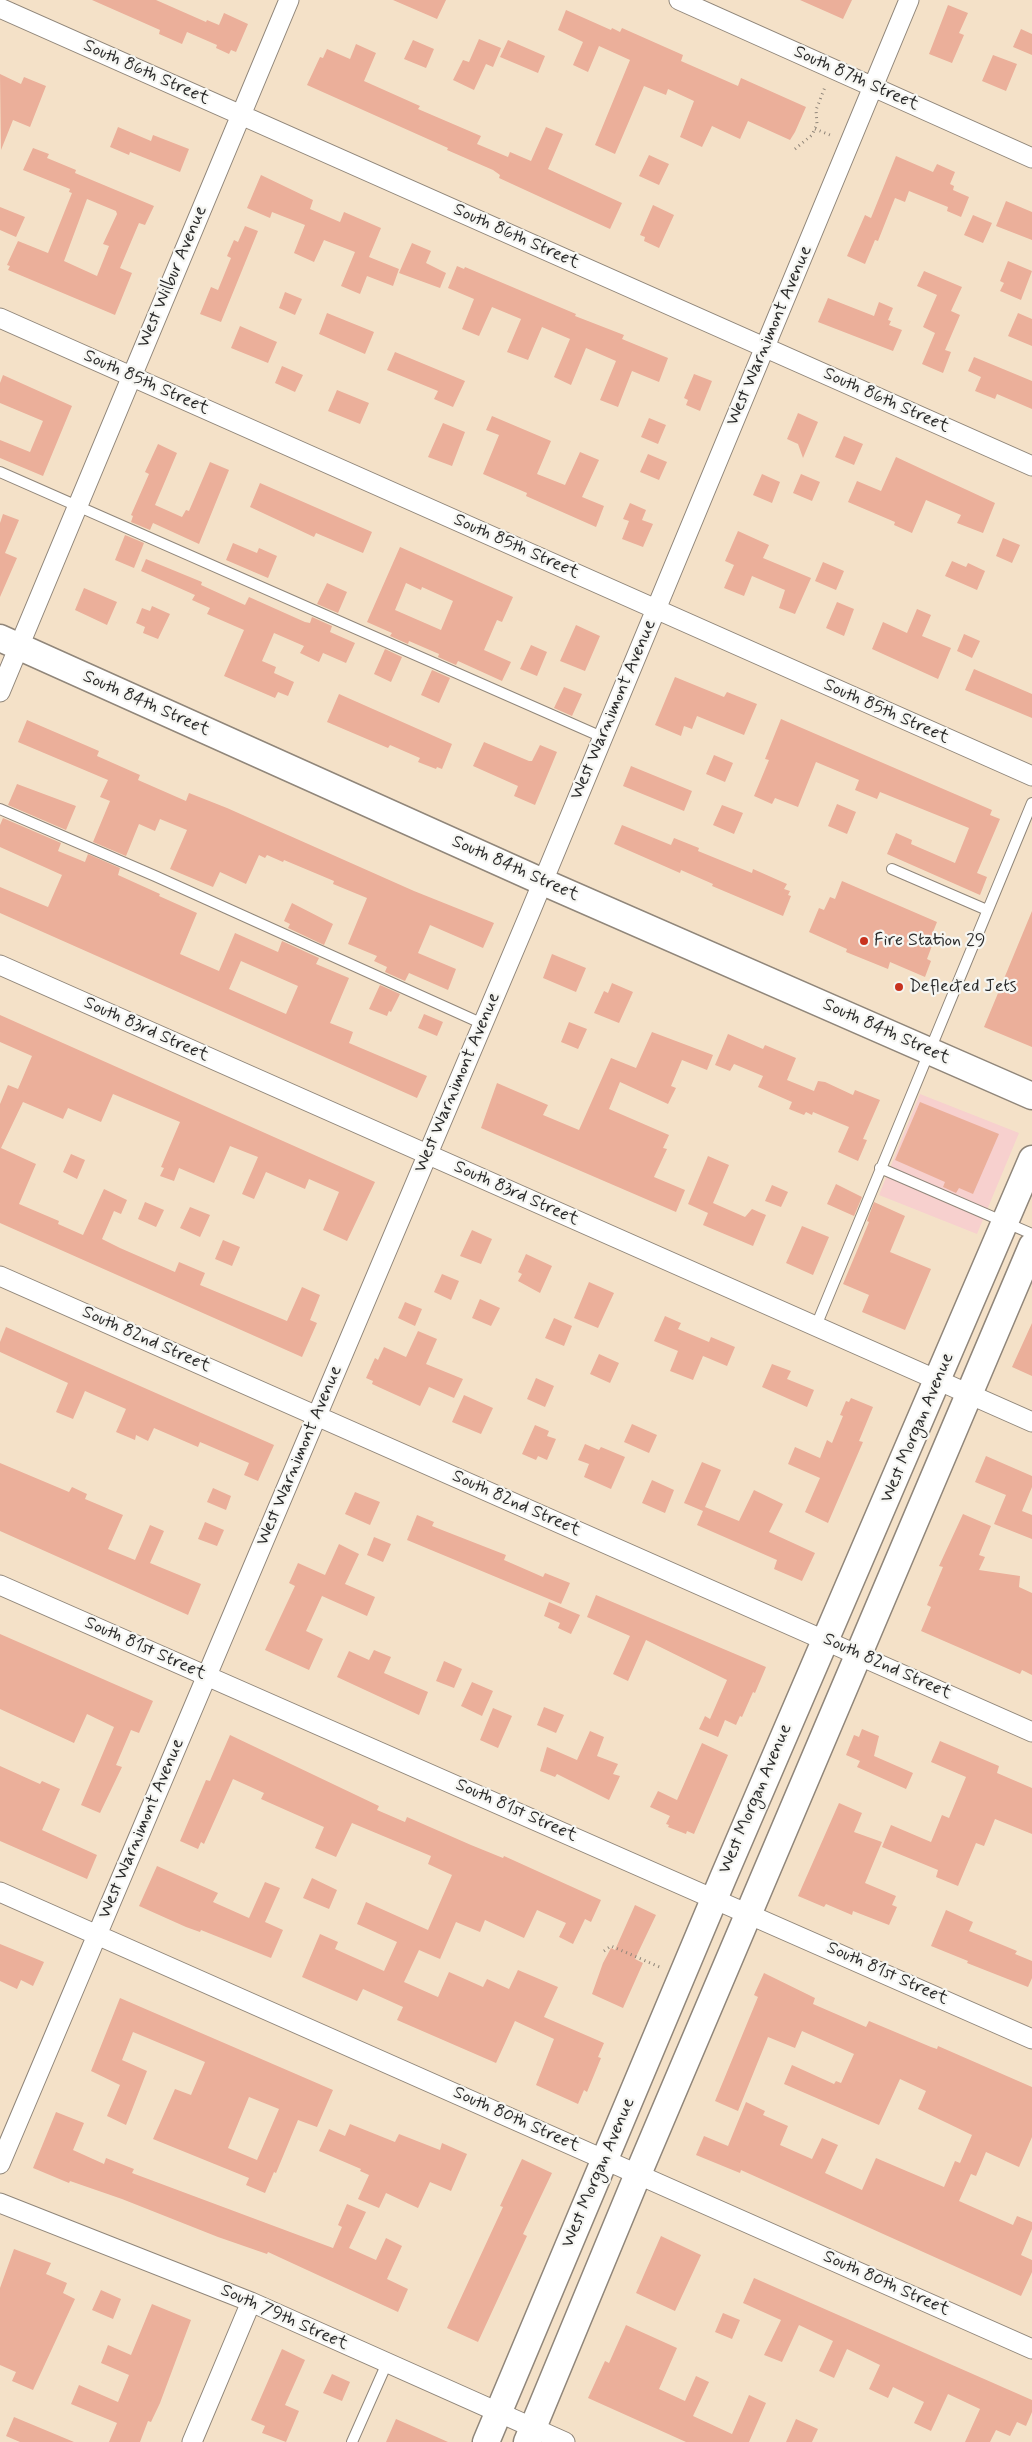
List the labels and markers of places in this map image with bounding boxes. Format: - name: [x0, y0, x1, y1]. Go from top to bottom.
- place label: Fire Station 29: [874, 930, 986, 952]
- marker: Fire Station 29: [858, 935, 870, 947]
- place label: Deflected Jets: [909, 976, 1017, 998]
- marker: Deflected Jets: [893, 981, 905, 993]

